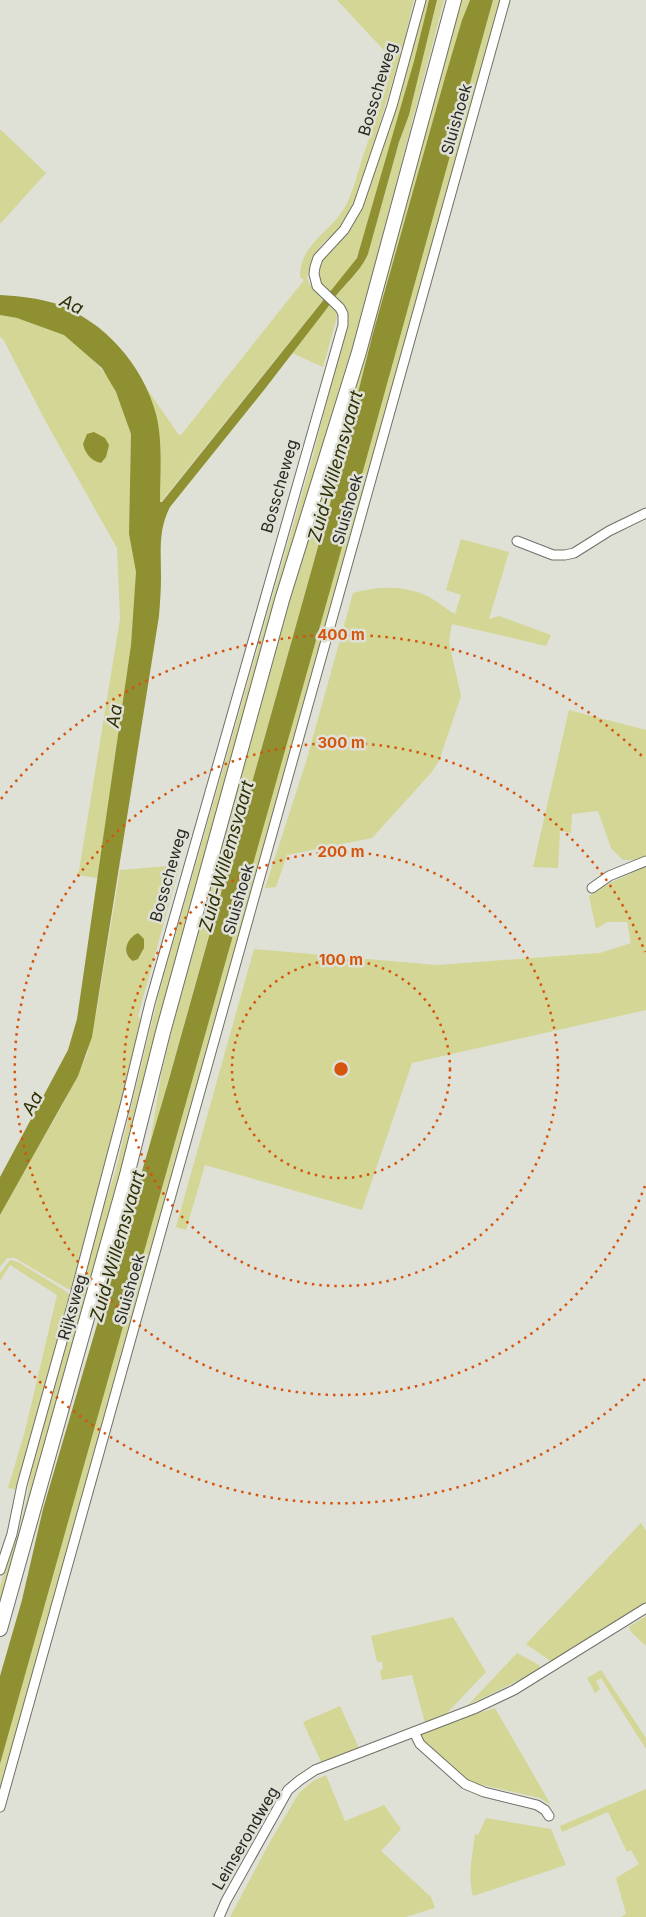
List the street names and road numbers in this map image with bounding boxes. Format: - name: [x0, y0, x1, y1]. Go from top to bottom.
- street label: Bosscheweg: [353, 40, 401, 138]
- street label: Sluishoek: [436, 81, 476, 157]
- street label: Bosscheweg: [256, 437, 302, 535]
- street label: Sluishoek: [327, 471, 367, 547]
- street label: Bosscheweg: [145, 826, 191, 924]
- street label: Sluishoek: [218, 861, 258, 937]
- street label: Sluishoek: [109, 1251, 149, 1327]
- street label: Rijksweg: [53, 1272, 91, 1342]
- street label: Leinserondweg: [207, 1783, 283, 1893]

